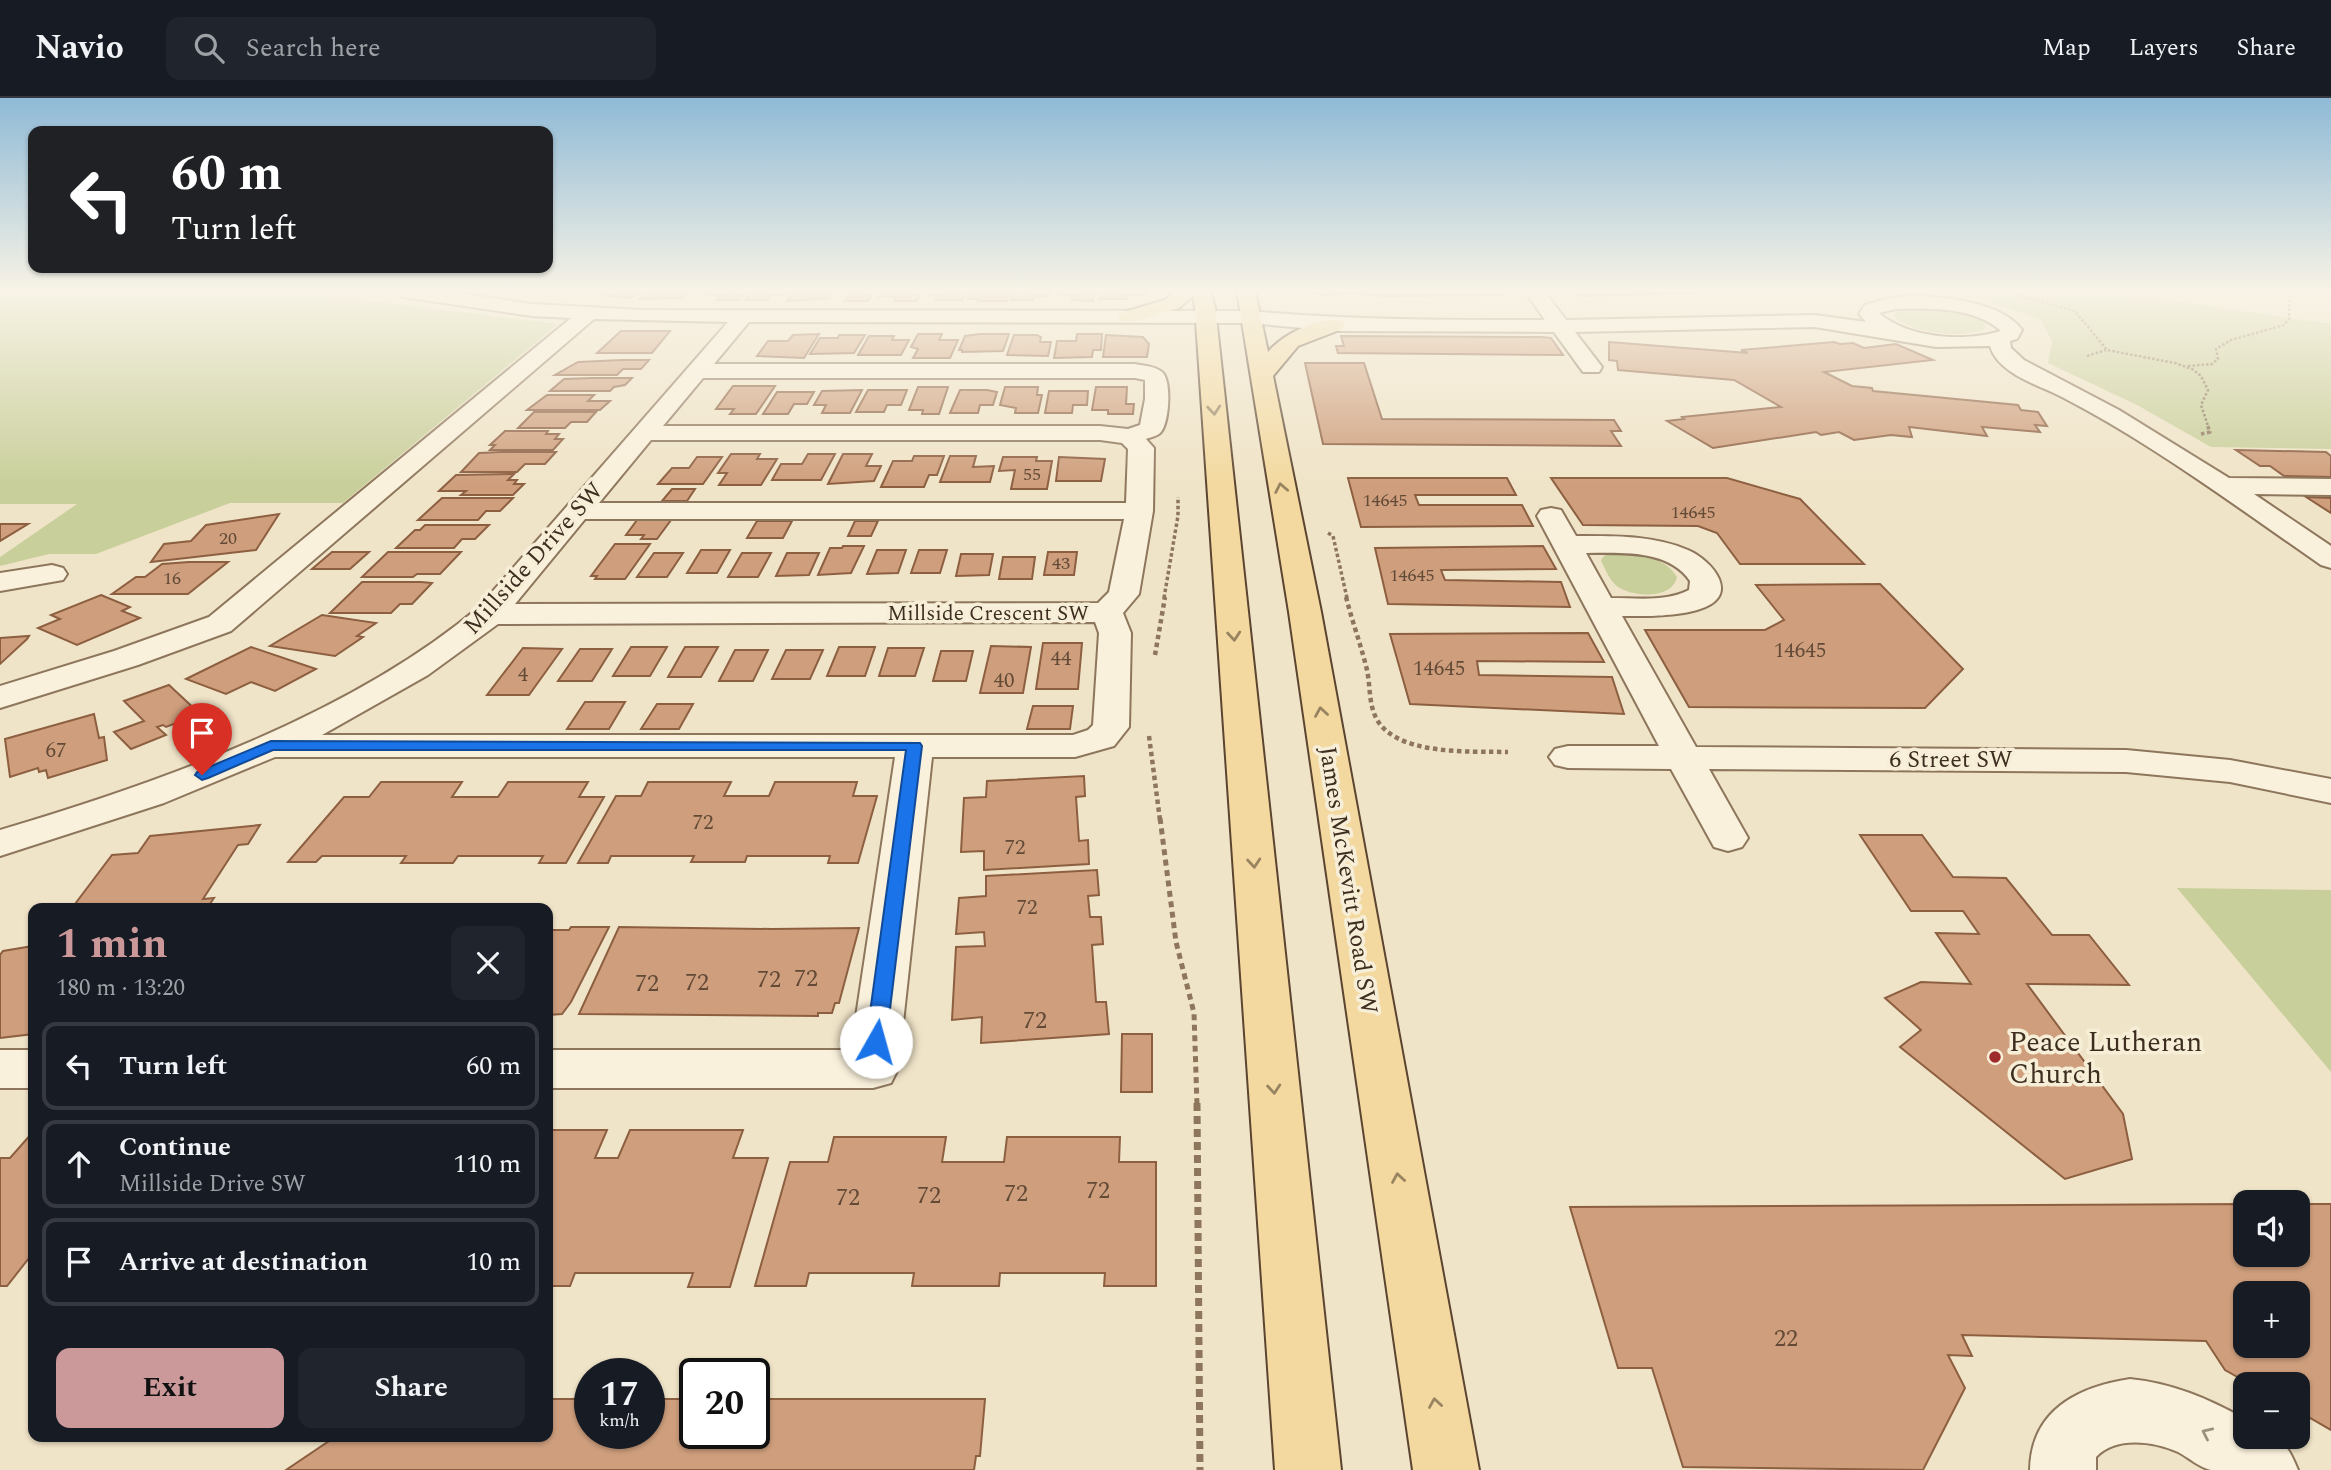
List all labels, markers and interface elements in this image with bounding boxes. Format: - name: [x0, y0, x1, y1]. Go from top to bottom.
- search box: [166, 17, 656, 80]
- text: Navio: [35, 23, 124, 73]
- text: Search here: [246, 28, 381, 68]
- icon: search: [190, 29, 228, 67]
- text: Map: [2042, 30, 2091, 66]
- text: Layers: [2129, 30, 2199, 66]
- text: Share: [2237, 30, 2296, 66]
- text: 60 m: [171, 137, 282, 212]
- icon: left: [56, 154, 147, 245]
- text: Turn left: [171, 205, 297, 254]
- one-way arrow: [1206, 404, 1221, 415]
- house number: 55: [1023, 461, 1041, 488]
- street label: Millside Drive SW: [455, 474, 613, 643]
- one-way arrow: [1274, 482, 1289, 494]
- house number: 14645: [1363, 487, 1408, 514]
- house number: 14645: [1671, 499, 1716, 526]
- house number: 20: [219, 525, 237, 552]
- house number: 43: [1052, 550, 1070, 577]
- house number: 14645: [1390, 562, 1435, 589]
- house number: 16: [163, 565, 181, 592]
- street label: Millside Crescent SW: [887, 598, 1089, 630]
- one-way arrow: [1226, 631, 1241, 642]
- house number: 14645: [1774, 635, 1826, 667]
- house number: 44: [1051, 643, 1072, 675]
- house number: 14645: [1413, 653, 1465, 685]
- house number: 4: [518, 659, 529, 691]
- house number: 40: [994, 665, 1015, 697]
- pin: [172, 703, 232, 775]
- one-way arrow: [1314, 706, 1329, 718]
- icon: arrive: [183, 714, 221, 752]
- house number: 67: [46, 735, 67, 767]
- street label: 6 Street SW: [1889, 742, 2013, 778]
- street label: James McKevitt Road SW: [1309, 744, 1387, 1017]
- house number: 72: [693, 807, 714, 839]
- house number: 72: [1005, 832, 1026, 864]
- one-way arrow: [1246, 858, 1261, 869]
- house number: 72: [1017, 892, 1038, 924]
- text: 1 min: [56, 913, 168, 976]
- button: close: [451, 926, 525, 1000]
- house number: 72: [794, 961, 818, 997]
- house number: 72: [757, 962, 781, 998]
- house number: 72: [685, 965, 709, 1001]
- house number: 72: [635, 966, 659, 1002]
- text: 180 m · 13:20: [56, 971, 185, 1006]
- house number: 72: [1023, 1003, 1047, 1039]
- position arrow: [839, 1005, 913, 1079]
- place label: Peace Lutheran Church: [2009, 1021, 2202, 1096]
- text: Turn left: [119, 1046, 227, 1086]
- text: 60 m: [466, 1046, 521, 1086]
- icon: left: [60, 1047, 98, 1085]
- marker: Peace Lutheran Church: [1987, 1049, 2003, 1065]
- one-way arrow: [1266, 1084, 1281, 1095]
- text: Continue: [119, 1127, 231, 1167]
- text: 110 m: [453, 1144, 521, 1184]
- icon: ahead: [60, 1145, 98, 1183]
- text: Millside Drive SW: [119, 1167, 306, 1202]
- one-way arrow: [1391, 1172, 1406, 1184]
- house number: 72: [1086, 1173, 1110, 1209]
- house number: 72: [1004, 1176, 1028, 1212]
- house number: 72: [917, 1178, 941, 1214]
- house number: 72: [836, 1180, 860, 1216]
- map controls: [2233, 1190, 2310, 1449]
- button: sound: [2233, 1190, 2310, 1267]
- text: Arrive at destination: [119, 1242, 368, 1282]
- text: 10 m: [466, 1242, 521, 1282]
- icon: arrive: [60, 1243, 98, 1281]
- button: +: [2233, 1281, 2310, 1358]
- house number: 22: [1774, 1321, 1798, 1357]
- button: Exit: [56, 1348, 284, 1428]
- button: Share: [298, 1348, 525, 1428]
- speed limit sign: 20: [679, 1358, 770, 1449]
- text: 17: [600, 1368, 639, 1421]
- button: −: [2233, 1372, 2310, 1449]
- one-way arrow: [1428, 1397, 1443, 1409]
- text: km/h: [599, 1407, 640, 1434]
- one-way arrow: [2202, 1428, 2215, 1442]

